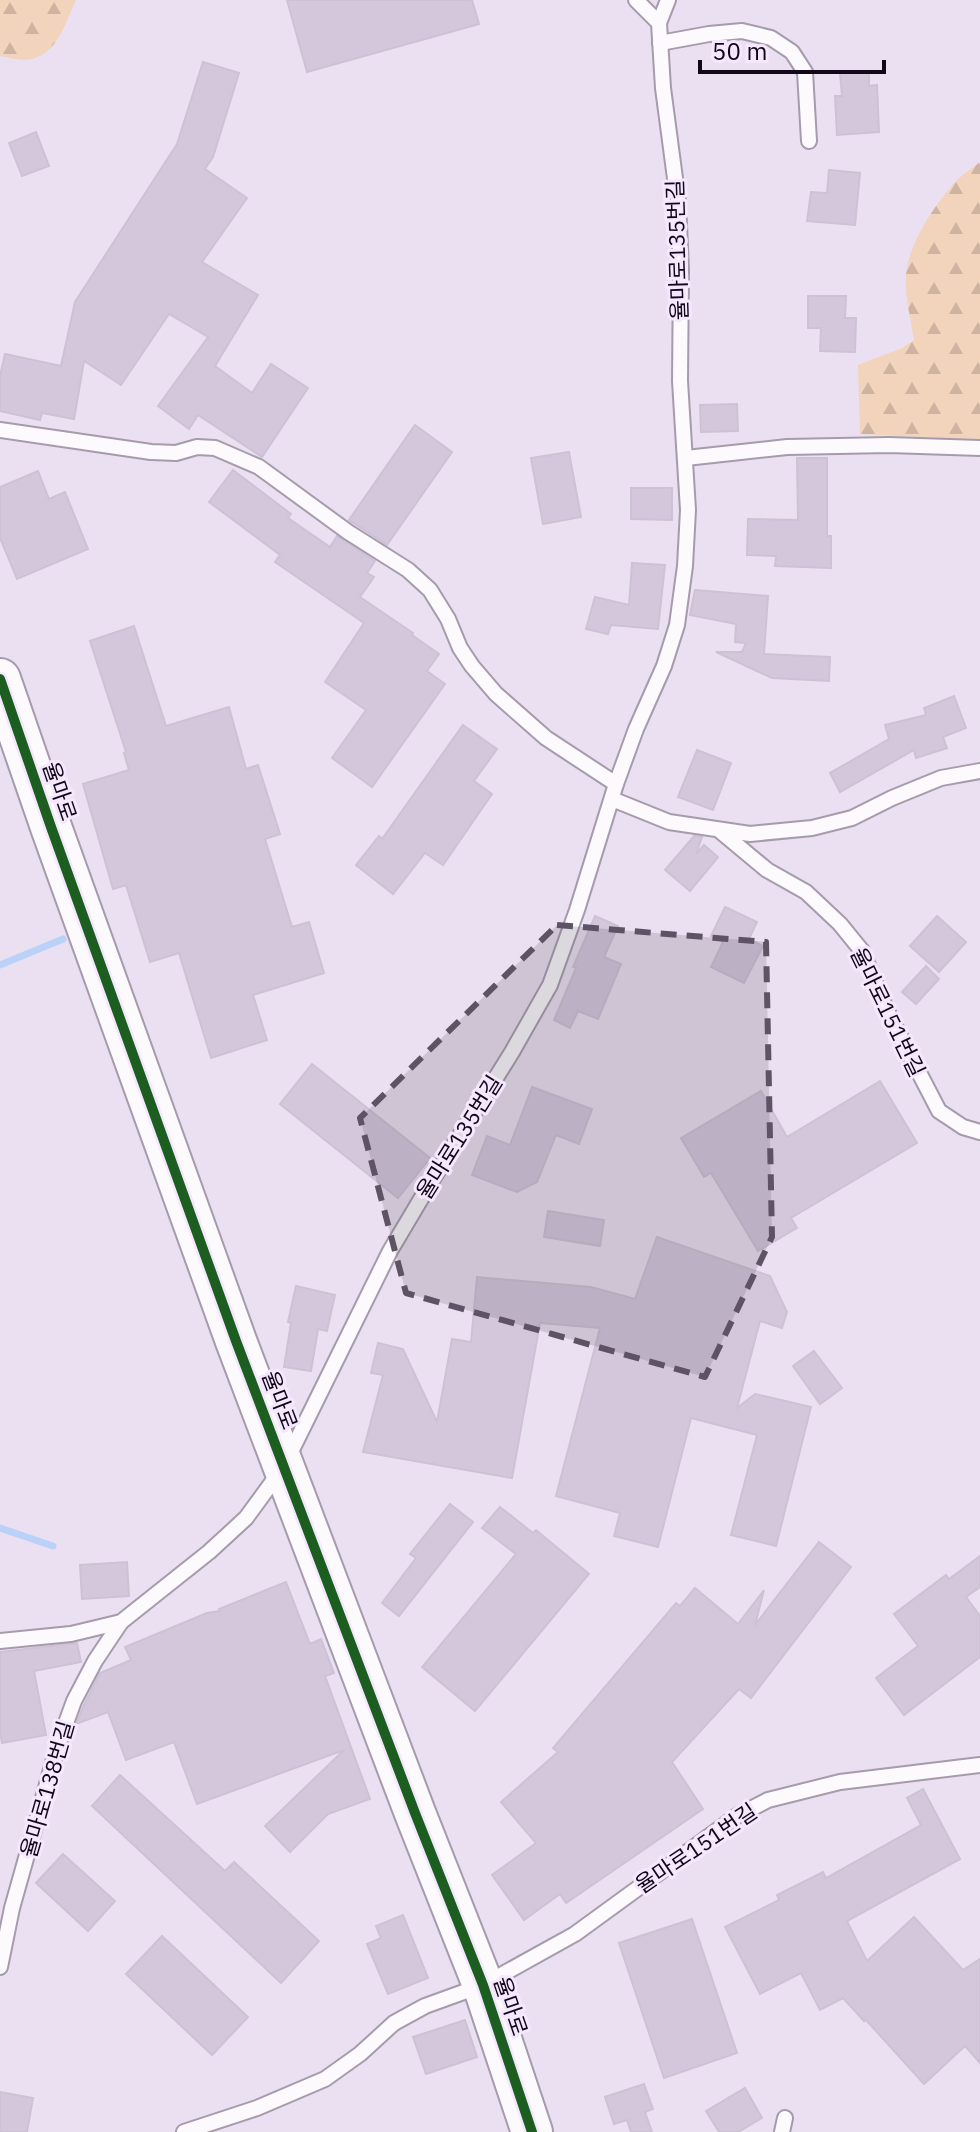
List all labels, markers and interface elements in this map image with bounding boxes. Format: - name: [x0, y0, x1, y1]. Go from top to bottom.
- scale bar: [700, 24, 884, 74]
- text: 50 m: [712, 35, 767, 67]
- street label: 율마로135번길: [660, 179, 693, 321]
- street label: 율마로: [37, 757, 84, 824]
- street label: 율마로151번길: [845, 942, 932, 1081]
- street label: 율마로135번길: [409, 1069, 508, 1204]
- street label: 율마로: [256, 1366, 305, 1433]
- street label: 율마로138번길: [13, 1717, 80, 1861]
- street label: 율마로151번길: [629, 1796, 762, 1899]
- street label: 율마로: [488, 1972, 535, 2039]

